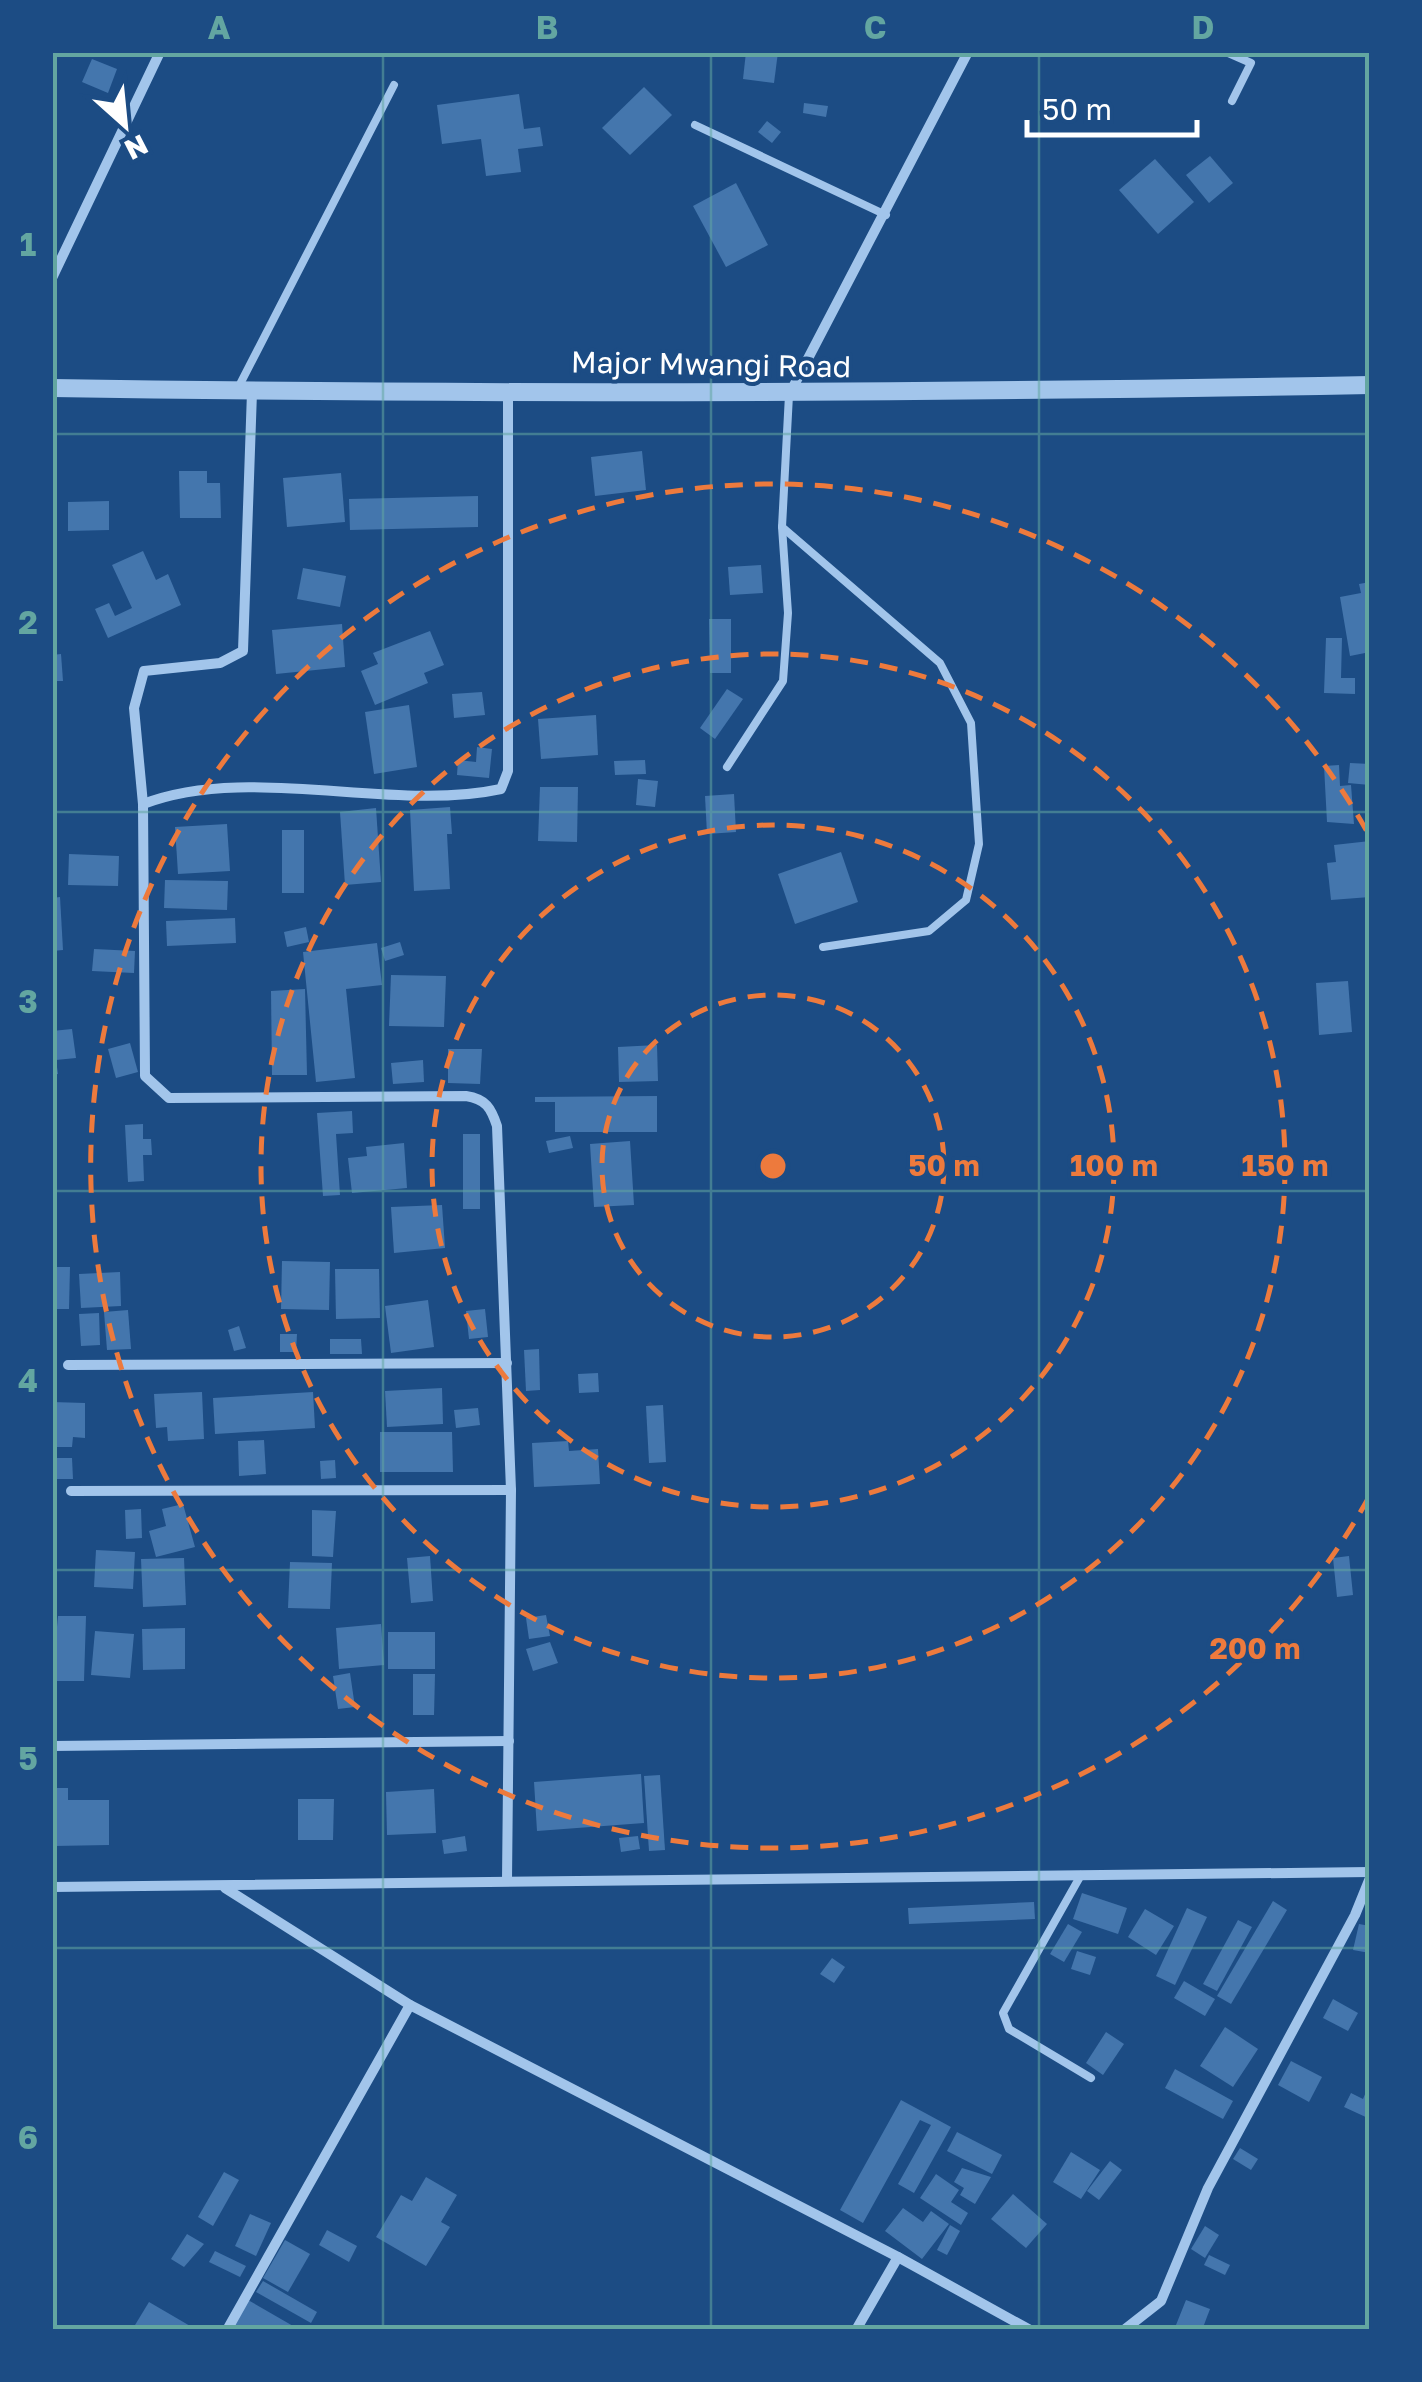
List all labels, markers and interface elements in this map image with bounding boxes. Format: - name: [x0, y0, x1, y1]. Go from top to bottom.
- text: A: [208, 8, 231, 46]
- text: B: [536, 8, 558, 46]
- text: C: [864, 8, 886, 46]
- text: D: [1192, 8, 1214, 46]
- north arrow: [75, 75, 175, 175]
- scale bar: [1027, 75, 1197, 137]
- text: 50 m: [1042, 91, 1112, 127]
- text: N: [120, 128, 154, 167]
- text: 1: [20, 225, 36, 263]
- street label: Major Mwangi Road: [571, 344, 851, 384]
- text: 2: [18, 603, 38, 641]
- text: 3: [18, 982, 38, 1020]
- text: 50 m: [908, 1147, 980, 1183]
- text: 100 m: [1070, 1147, 1158, 1183]
- text: 150 m: [1242, 1147, 1329, 1183]
- centre of rings: [755, 1148, 791, 1184]
- text: 4: [18, 1361, 38, 1399]
- text: 200 m: [1209, 1630, 1301, 1666]
- text: 5: [18, 1739, 38, 1777]
- text: 6: [18, 2118, 38, 2156]

